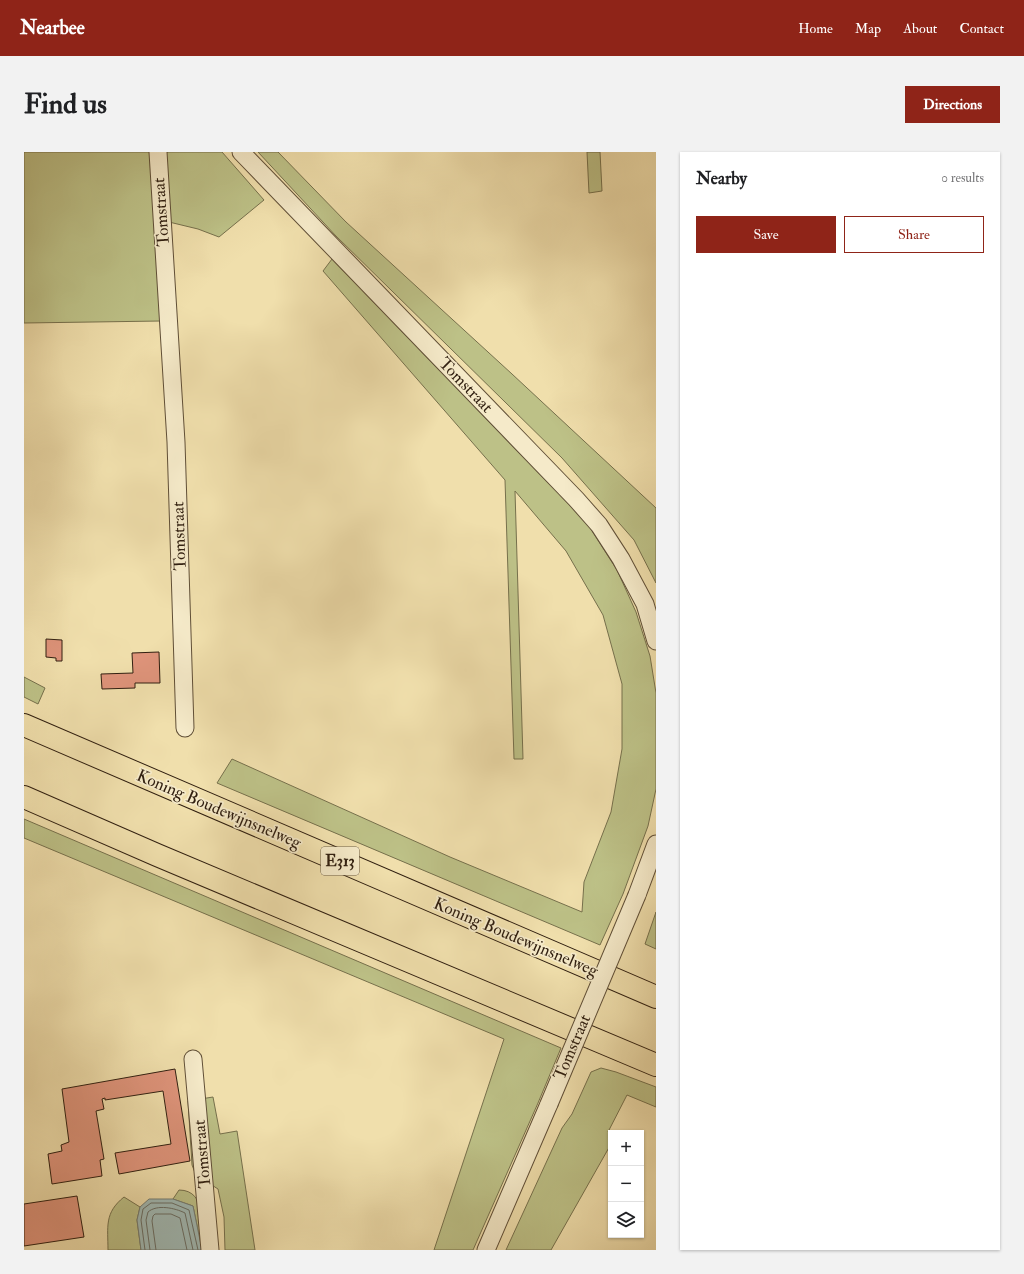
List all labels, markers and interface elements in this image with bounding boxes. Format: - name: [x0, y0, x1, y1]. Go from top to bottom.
- text: Nearbee: [20, 16, 85, 40]
- text: Home: [798, 20, 833, 37]
- text: Map: [855, 20, 881, 37]
- text: About: [903, 20, 937, 37]
- text: Contact: [959, 20, 1004, 37]
- button: Directions: [905, 86, 1000, 123]
- text: Find us: [24, 87, 107, 122]
- text: Nearby: [696, 168, 747, 189]
- text: 0 results: [941, 170, 984, 186]
- street label: Tomstraat: [148, 176, 174, 247]
- button: Save: [696, 216, 836, 253]
- button: Share: [844, 216, 984, 253]
- street label: Tomstraat: [434, 353, 498, 417]
- street label: Tomstraat: [167, 501, 191, 571]
- street label: Koning Boudewijnsnelweg: [134, 765, 305, 853]
- road number: E313: [321, 847, 359, 875]
- street label: Koning Boudewijnsnelweg: [431, 893, 602, 981]
- street label: Tomstraat: [549, 1011, 595, 1083]
- street label: Tomstraat: [188, 1118, 215, 1189]
- map controls: [608, 1130, 644, 1238]
- button: +: [608, 1130, 644, 1166]
- button: −: [608, 1166, 644, 1202]
- button: layers: [608, 1202, 644, 1238]

